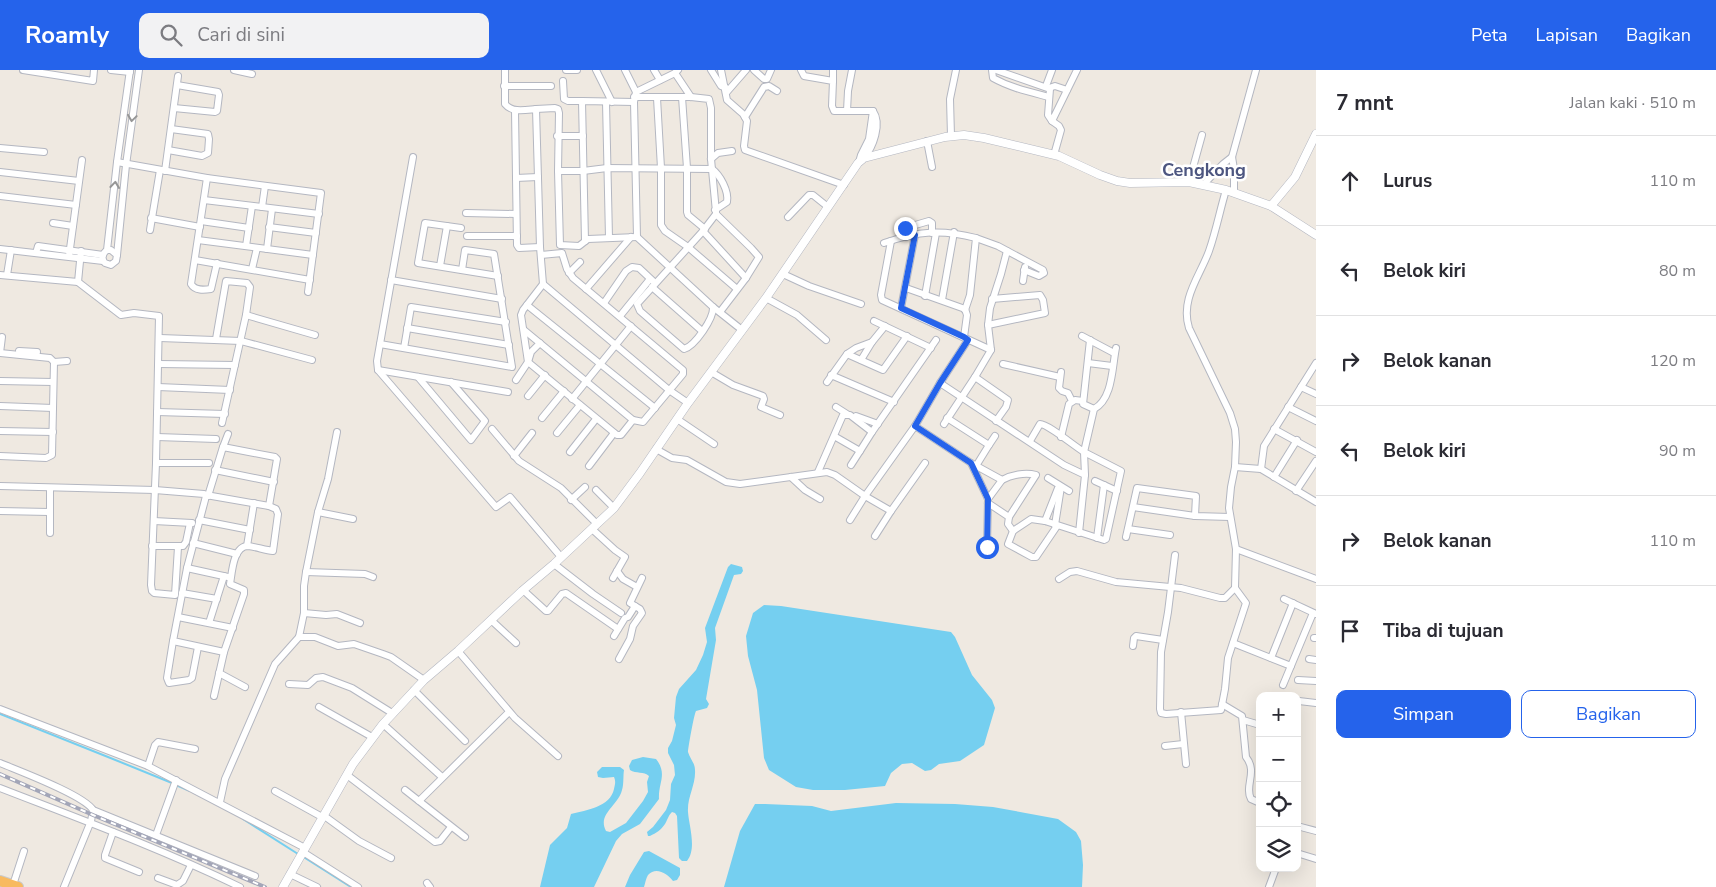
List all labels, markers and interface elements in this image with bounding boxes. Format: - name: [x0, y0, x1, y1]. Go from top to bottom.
- search box: [139, 13, 489, 58]
- text: Roamly: [25, 19, 109, 51]
- icon: search: [157, 21, 185, 49]
- text: Cari di sini: [197, 22, 285, 48]
- text: Peta: [1471, 23, 1507, 47]
- text: Lapisan: [1535, 23, 1598, 47]
- text: Bagikan: [1626, 23, 1691, 47]
- text: 7 mnt: [1336, 89, 1393, 117]
- text: Jalan kaki · 510 m: [1569, 92, 1696, 114]
- one-way arrow: [128, 114, 138, 123]
- district label: Cengkong: [1162, 158, 1246, 182]
- icon: ahead: [1336, 167, 1364, 195]
- text: Lurus: [1383, 168, 1432, 194]
- text: 110 m: [1649, 170, 1696, 192]
- one-way arrow: [109, 180, 120, 188]
- route end: [894, 217, 917, 240]
- icon: left: [1336, 257, 1364, 285]
- text: Belok kiri: [1383, 258, 1466, 284]
- text: 80 m: [1659, 260, 1696, 282]
- icon: right: [1336, 347, 1364, 375]
- text: Belok kanan: [1383, 348, 1492, 374]
- text: 120 m: [1649, 350, 1696, 372]
- icon: left: [1336, 437, 1364, 465]
- text: Belok kiri: [1383, 438, 1466, 464]
- text: 90 m: [1659, 440, 1696, 462]
- icon: right: [1336, 527, 1364, 555]
- text: Belok kanan: [1383, 528, 1492, 554]
- text: 110 m: [1649, 530, 1696, 552]
- route start: [976, 536, 999, 559]
- icon: arrive: [1336, 617, 1364, 645]
- text: Tiba di tujuan: [1383, 618, 1504, 644]
- button: Simpan: [1336, 690, 1511, 738]
- button: Bagikan: [1521, 690, 1696, 738]
- map controls: [1256, 692, 1301, 872]
- button: +: [1256, 692, 1301, 737]
- button: −: [1256, 737, 1301, 782]
- button: locate: [1256, 782, 1301, 827]
- button: layers: [1256, 827, 1301, 872]

